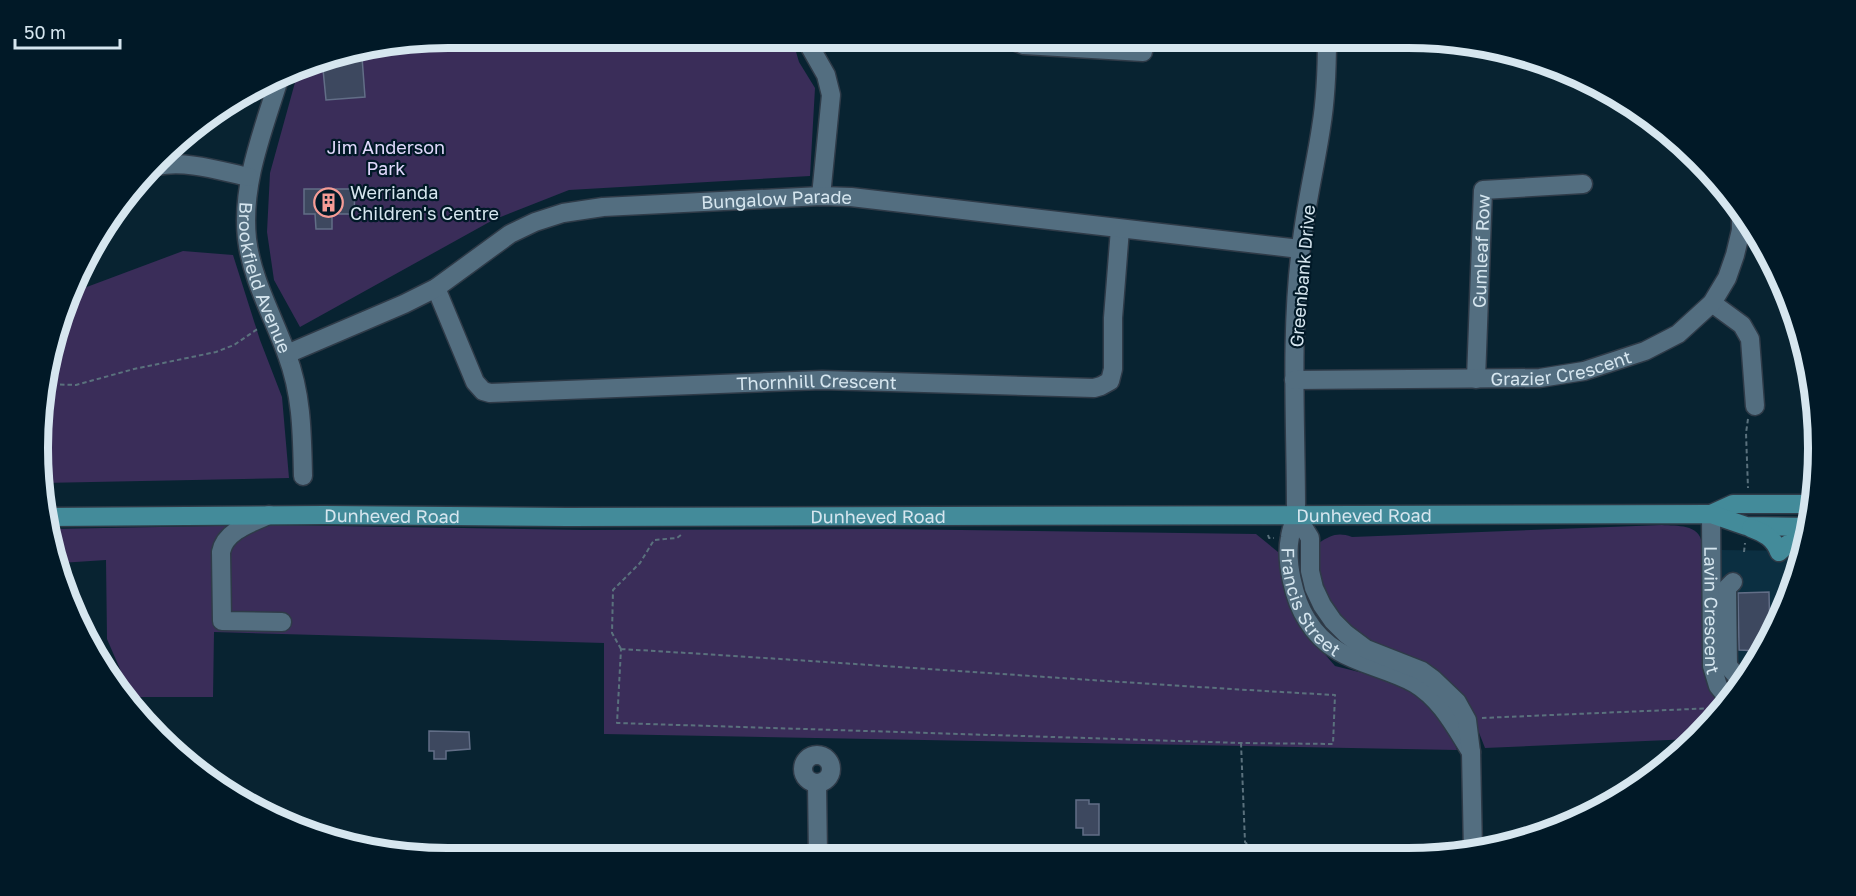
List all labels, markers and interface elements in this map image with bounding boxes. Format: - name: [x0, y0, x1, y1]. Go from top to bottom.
- scale bar: [15, 12, 120, 50]
- text: 50 m: [24, 21, 66, 43]
- park label: Jim Anderson Park: [327, 136, 445, 179]
- place label: Werrianda Children's Centre: [350, 181, 499, 224]
- street label: Bungalow Parade: [701, 185, 852, 213]
- building icon: Werrianda Children's Centre: [313, 186, 345, 218]
- street label: Gumleaf Row: [1468, 193, 1494, 309]
- street label: Brookfield Avenue: [235, 201, 296, 356]
- street label: Greenbank Drive: [1285, 204, 1319, 348]
- street label: Grazier Crescent: [1490, 345, 1634, 389]
- street label: Thornhill Crescent: [736, 369, 897, 394]
- street label: Dunheved Road: [324, 504, 460, 527]
- street label: Dunheved Road: [1296, 504, 1432, 526]
- street label: Dunheved Road: [810, 505, 946, 527]
- street label: Lavin Crescent: [1700, 546, 1725, 677]
- street label: Francis Street: [1278, 547, 1345, 661]

